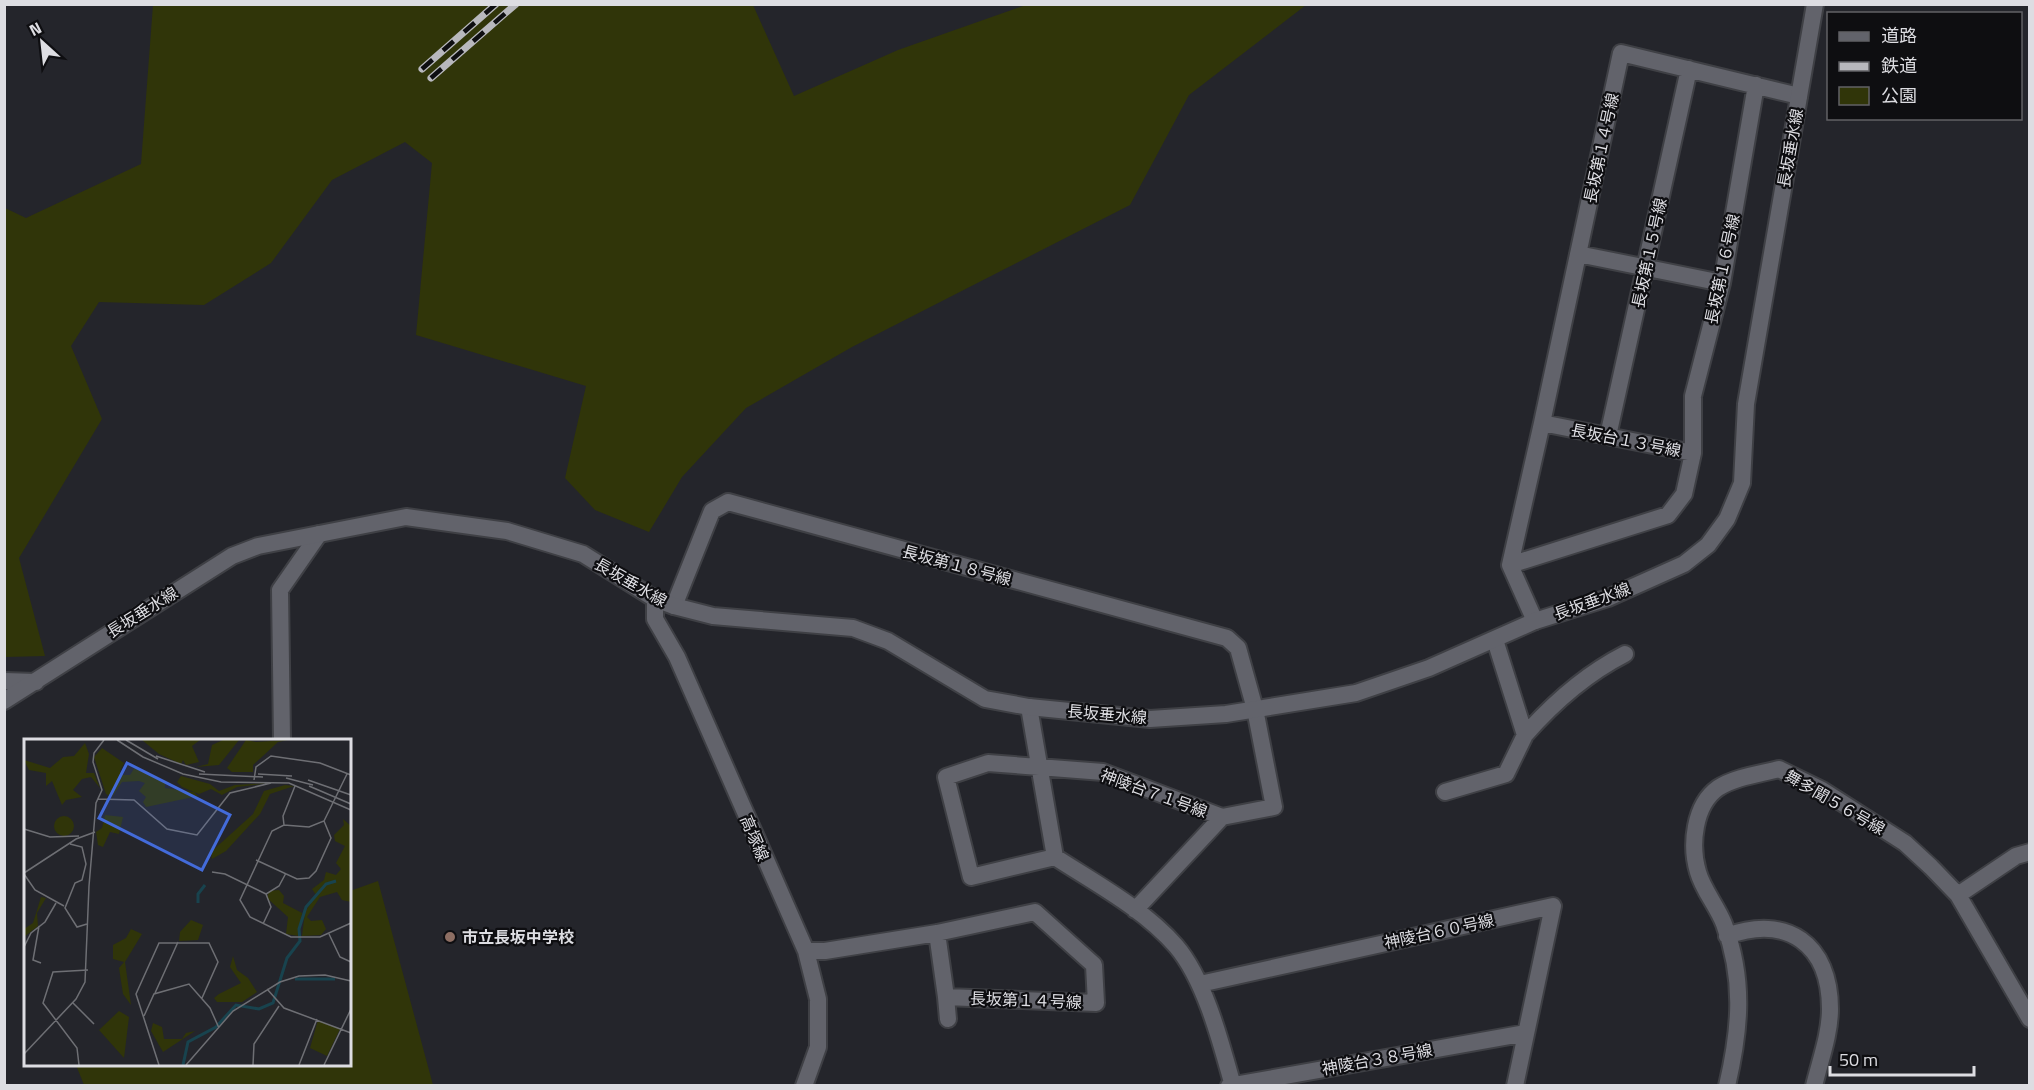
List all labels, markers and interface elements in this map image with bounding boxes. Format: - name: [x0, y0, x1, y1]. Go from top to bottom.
- north arrow: [12, 12, 72, 72]
- legend: [1827, 12, 2022, 120]
- text: N: [25, 15, 46, 42]
- text: 道路: [1881, 22, 1917, 49]
- text: 鉄道: [1881, 52, 1917, 79]
- text: 公園: [1881, 82, 1917, 109]
- street label: 長坂第１４号線: [1578, 91, 1624, 205]
- street label: 長坂垂水線: [1771, 107, 1809, 189]
- street label: 長坂第１５号線: [1626, 196, 1672, 310]
- street label: 長坂第１６号線: [1699, 212, 1745, 326]
- street label: 長坂台１３号線: [1569, 418, 1683, 462]
- street label: 長坂第１８号線: [900, 539, 1014, 591]
- street label: 長坂垂水線: [590, 552, 672, 612]
- street label: 長坂垂水線: [1550, 576, 1634, 626]
- street label: 長坂垂水線: [102, 581, 182, 643]
- street label: 長坂垂水線: [1066, 699, 1148, 729]
- inset map: [24, 739, 351, 1066]
- street label: 神陵台７１号線: [1097, 763, 1211, 823]
- street label: 舞多聞５６号線: [1780, 764, 1890, 840]
- street label: 高塚線: [735, 811, 775, 865]
- street label: 神陵台６０号線: [1382, 908, 1496, 954]
- place label: 市立長坂中学校: [462, 925, 574, 949]
- marker: 市立長坂中学校: [443, 930, 457, 944]
- street label: 長坂第１４号線: [970, 986, 1082, 1014]
- street label: 神陵台３８号線: [1320, 1037, 1434, 1081]
- scale bar: [1830, 1039, 1974, 1077]
- text: 50 m: [1839, 1046, 1878, 1073]

